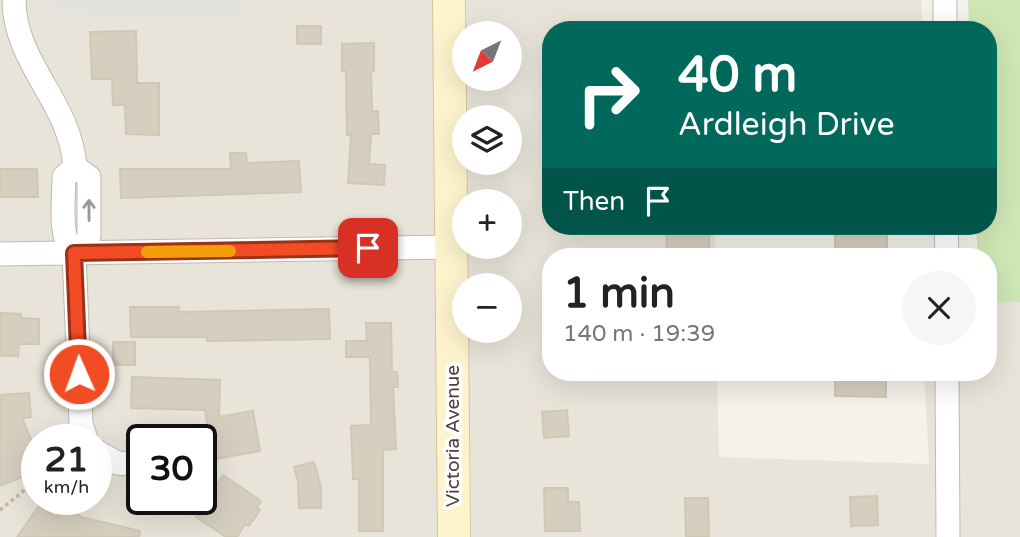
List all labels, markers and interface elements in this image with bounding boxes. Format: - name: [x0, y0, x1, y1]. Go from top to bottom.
- north arrow: [452, 21, 522, 91]
- map controls: [452, 21, 522, 343]
- text: 40 m: [678, 46, 797, 105]
- icon: right: [563, 49, 654, 140]
- button: layers: [452, 105, 522, 175]
- text: Ardleigh Drive: [678, 106, 895, 144]
- icon: arrive: [639, 182, 677, 220]
- text: Then: [563, 186, 625, 217]
- button: +: [452, 189, 522, 259]
- one-way arrow: [82, 199, 96, 222]
- pin: [338, 218, 398, 278]
- icon: arrive: [349, 229, 387, 267]
- text: 1 min: [563, 268, 675, 319]
- button: close: [902, 271, 976, 345]
- button: −: [452, 273, 522, 343]
- text: 140 m · 19:39: [563, 320, 715, 348]
- position arrow: [42, 337, 116, 411]
- street label: Victoria Avenue: [442, 365, 464, 507]
- speed limit sign: 30: [126, 424, 217, 515]
- text: 21: [45, 439, 88, 481]
- text: km/h: [44, 476, 89, 498]

